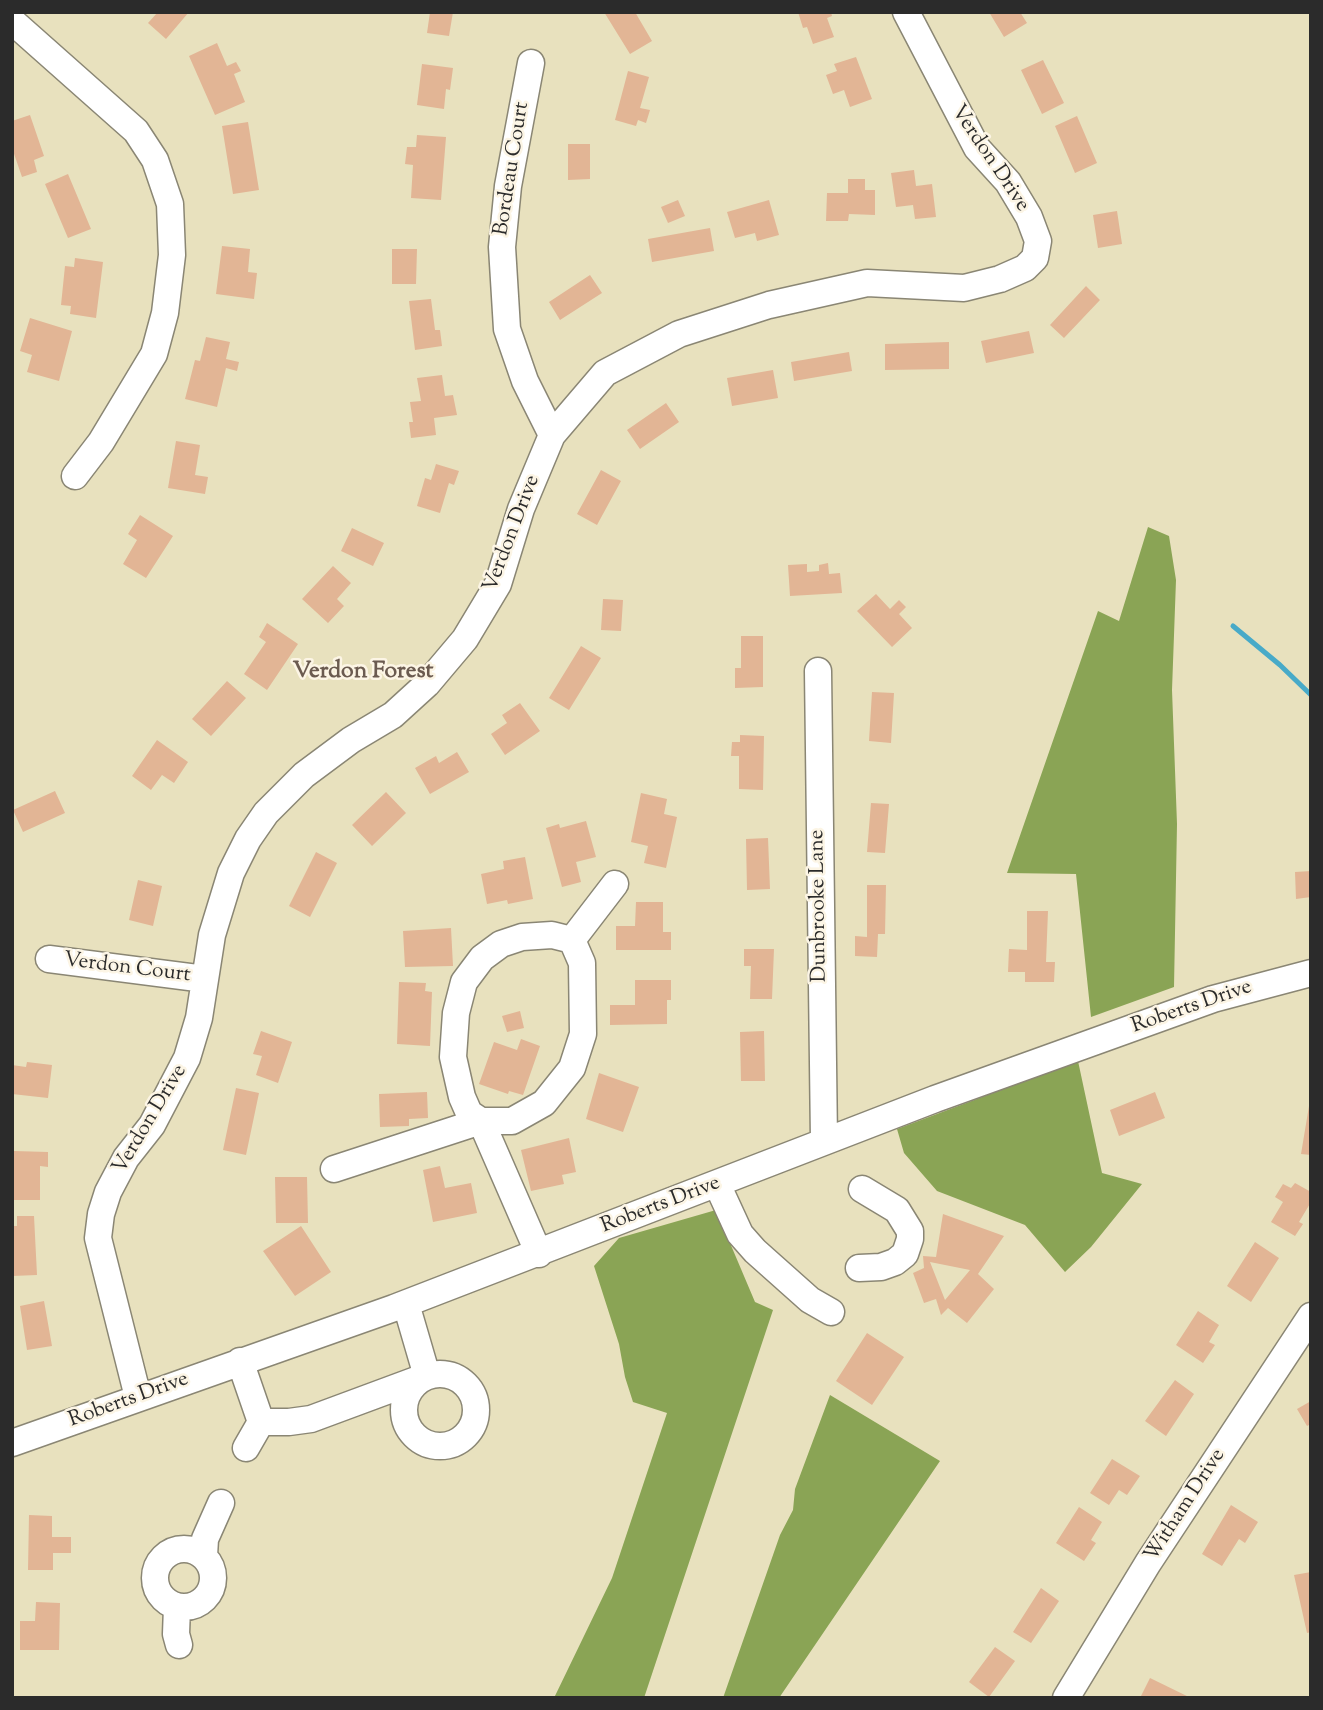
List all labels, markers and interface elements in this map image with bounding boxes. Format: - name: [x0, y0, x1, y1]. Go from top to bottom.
- street label: Bordeau Court: [490, 100, 536, 238]
- street label: Verdon Drive: [944, 101, 1034, 217]
- street label: Verdon Drive: [479, 472, 547, 596]
- district label: Verdon Forest: [293, 659, 433, 687]
- street label: Dunbrooke Lane: [806, 829, 834, 983]
- street label: Verdon Court: [62, 949, 192, 989]
- street label: Roberts Drive: [1129, 976, 1255, 1040]
- street label: Verdon Drive: [108, 1061, 194, 1179]
- street label: Roberts Drive: [598, 1172, 724, 1240]
- street label: Roberts Drive: [66, 1368, 192, 1434]
- street label: Witham Drive: [1140, 1445, 1232, 1567]

